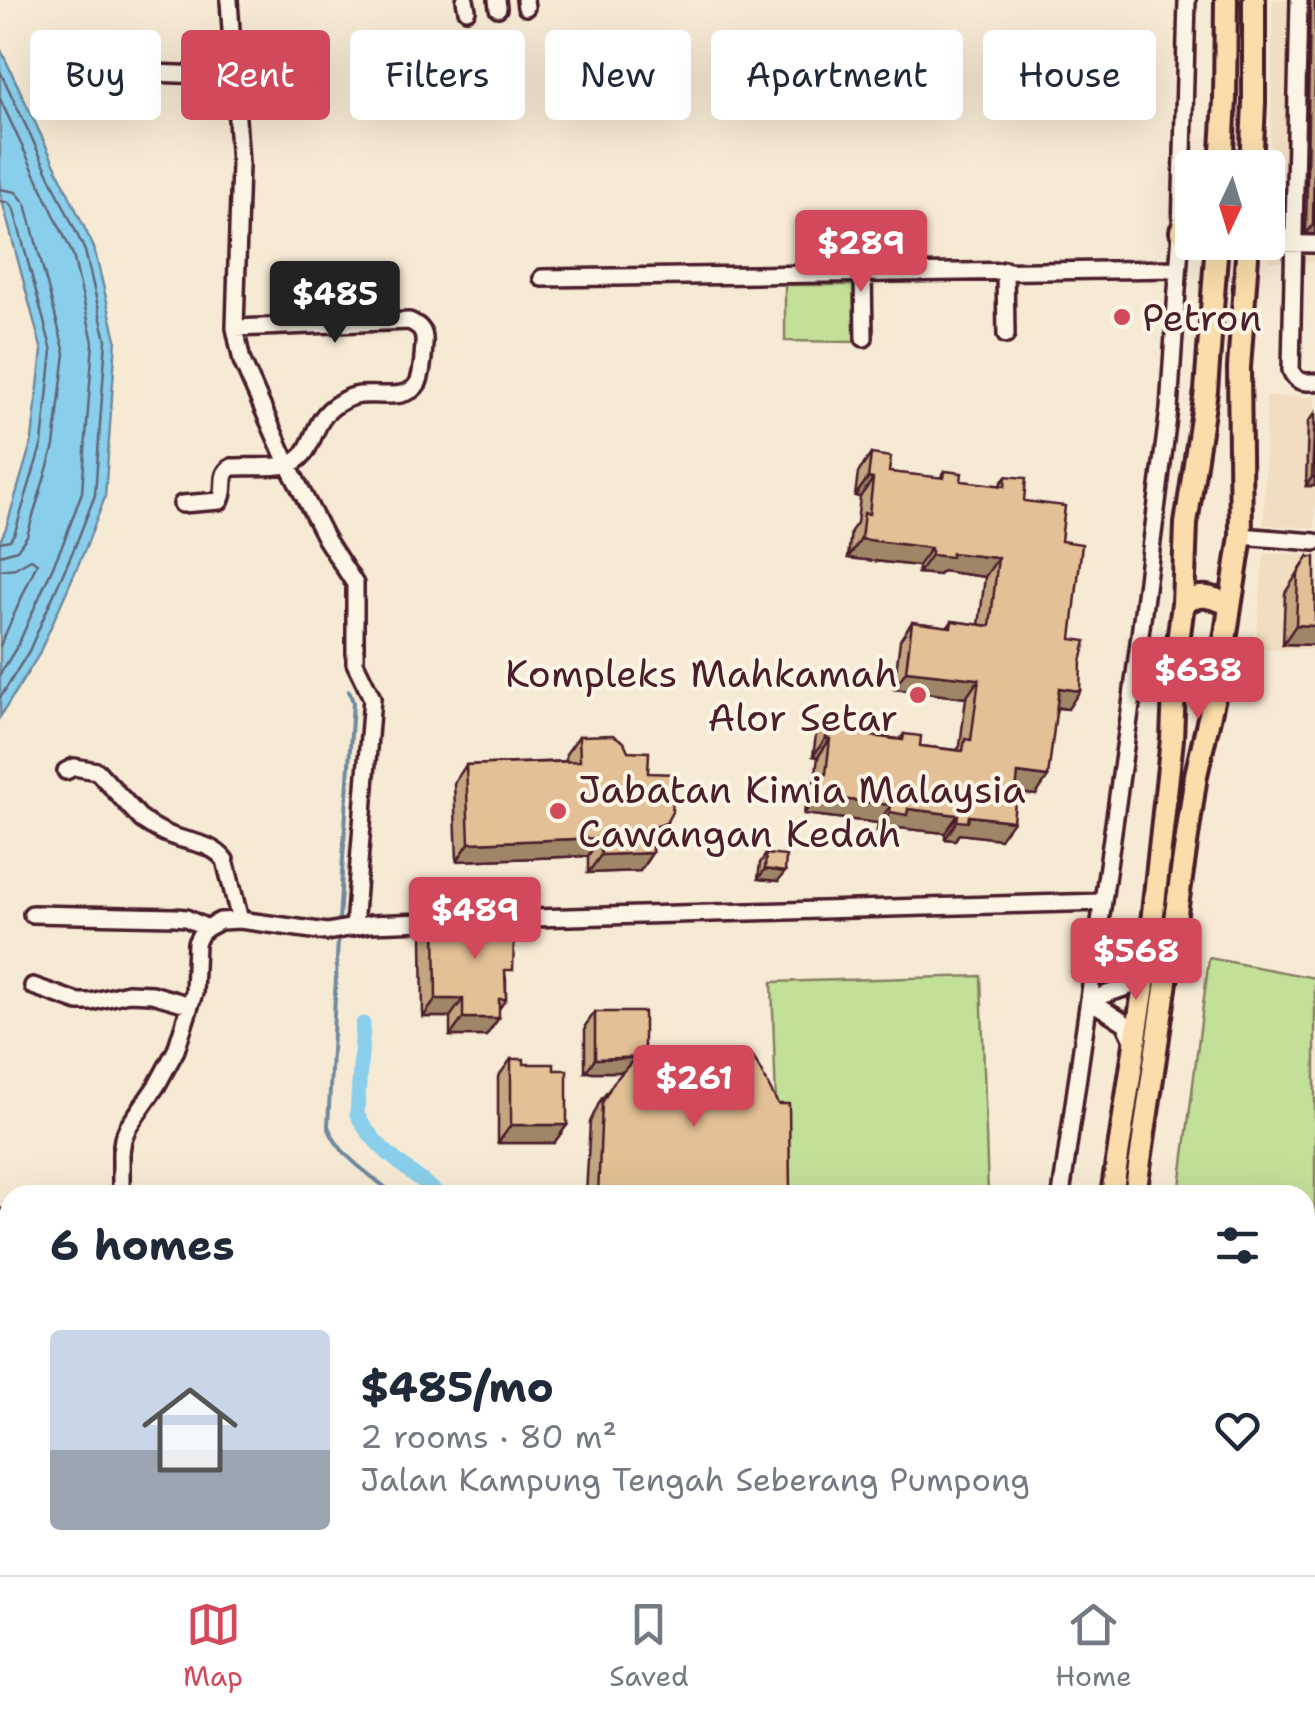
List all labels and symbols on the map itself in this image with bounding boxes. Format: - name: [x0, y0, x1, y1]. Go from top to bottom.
- north arrow: [1175, 150, 1285, 260]
- pin: $289: [802, 210, 920, 295]
- pin: $485: [276, 261, 394, 346]
- place label: Petron: [1142, 292, 1262, 343]
- marker: Petron: [1111, 306, 1133, 328]
- pin: $638: [1139, 637, 1257, 722]
- place label: Kompleks Mahkamah Alor Setar: [505, 648, 898, 743]
- marker: Kompleks Mahkamah Alor Setar: [907, 684, 929, 706]
- place label: Jabatan Kimia Malaysia Cawangan Kedah: [578, 764, 1026, 859]
- marker: Jabatan Kimia Malaysia Cawangan Kedah: [547, 800, 569, 822]
- pin: $489: [416, 877, 534, 962]
- pin: $568: [1077, 918, 1195, 1003]
- pin: $261: [635, 1045, 753, 1130]

